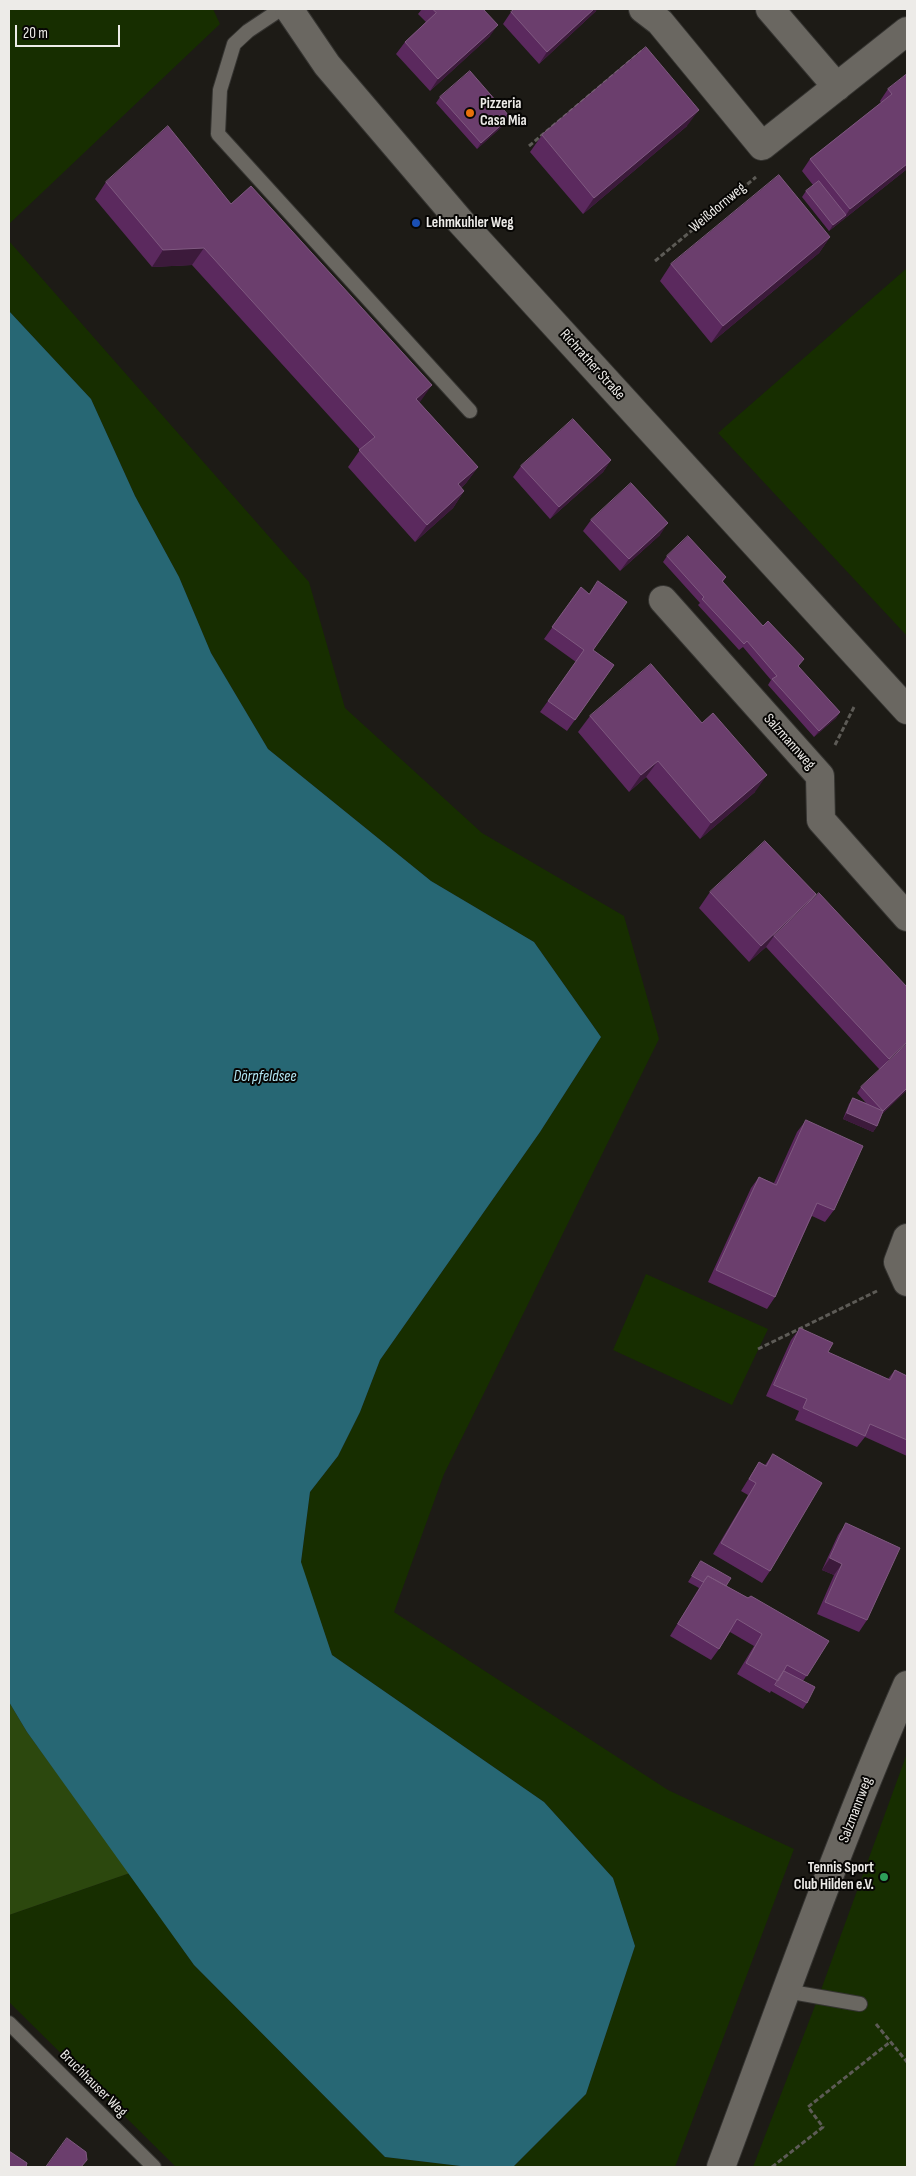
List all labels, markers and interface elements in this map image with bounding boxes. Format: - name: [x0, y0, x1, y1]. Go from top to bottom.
- scale bar: [18, 15, 122, 47]
- text: 20 m: [23, 24, 48, 43]
- place label: Pizzeria Casa Mia: [480, 95, 527, 130]
- marker: Pizzeria Casa Mia: [464, 107, 476, 119]
- street label: Weißdornweg: [686, 179, 750, 237]
- place label: Lehmkuhler Weg: [426, 214, 514, 232]
- marker: Lehmkuhler Weg: [410, 217, 422, 229]
- street label: Richrather Straße: [556, 326, 628, 404]
- street label: Salzmannweg: [759, 710, 819, 774]
- water label: Dörpfeldsee: [233, 1067, 297, 1087]
- street label: Salzmannweg: [835, 1775, 877, 1845]
- place label: Tennis Sport Club Hilden e.V.: [794, 1859, 874, 1894]
- marker: Tennis Sport Club Hilden e.V.: [878, 1871, 890, 1883]
- street label: Bruchhauser Weg: [56, 2047, 130, 2121]

